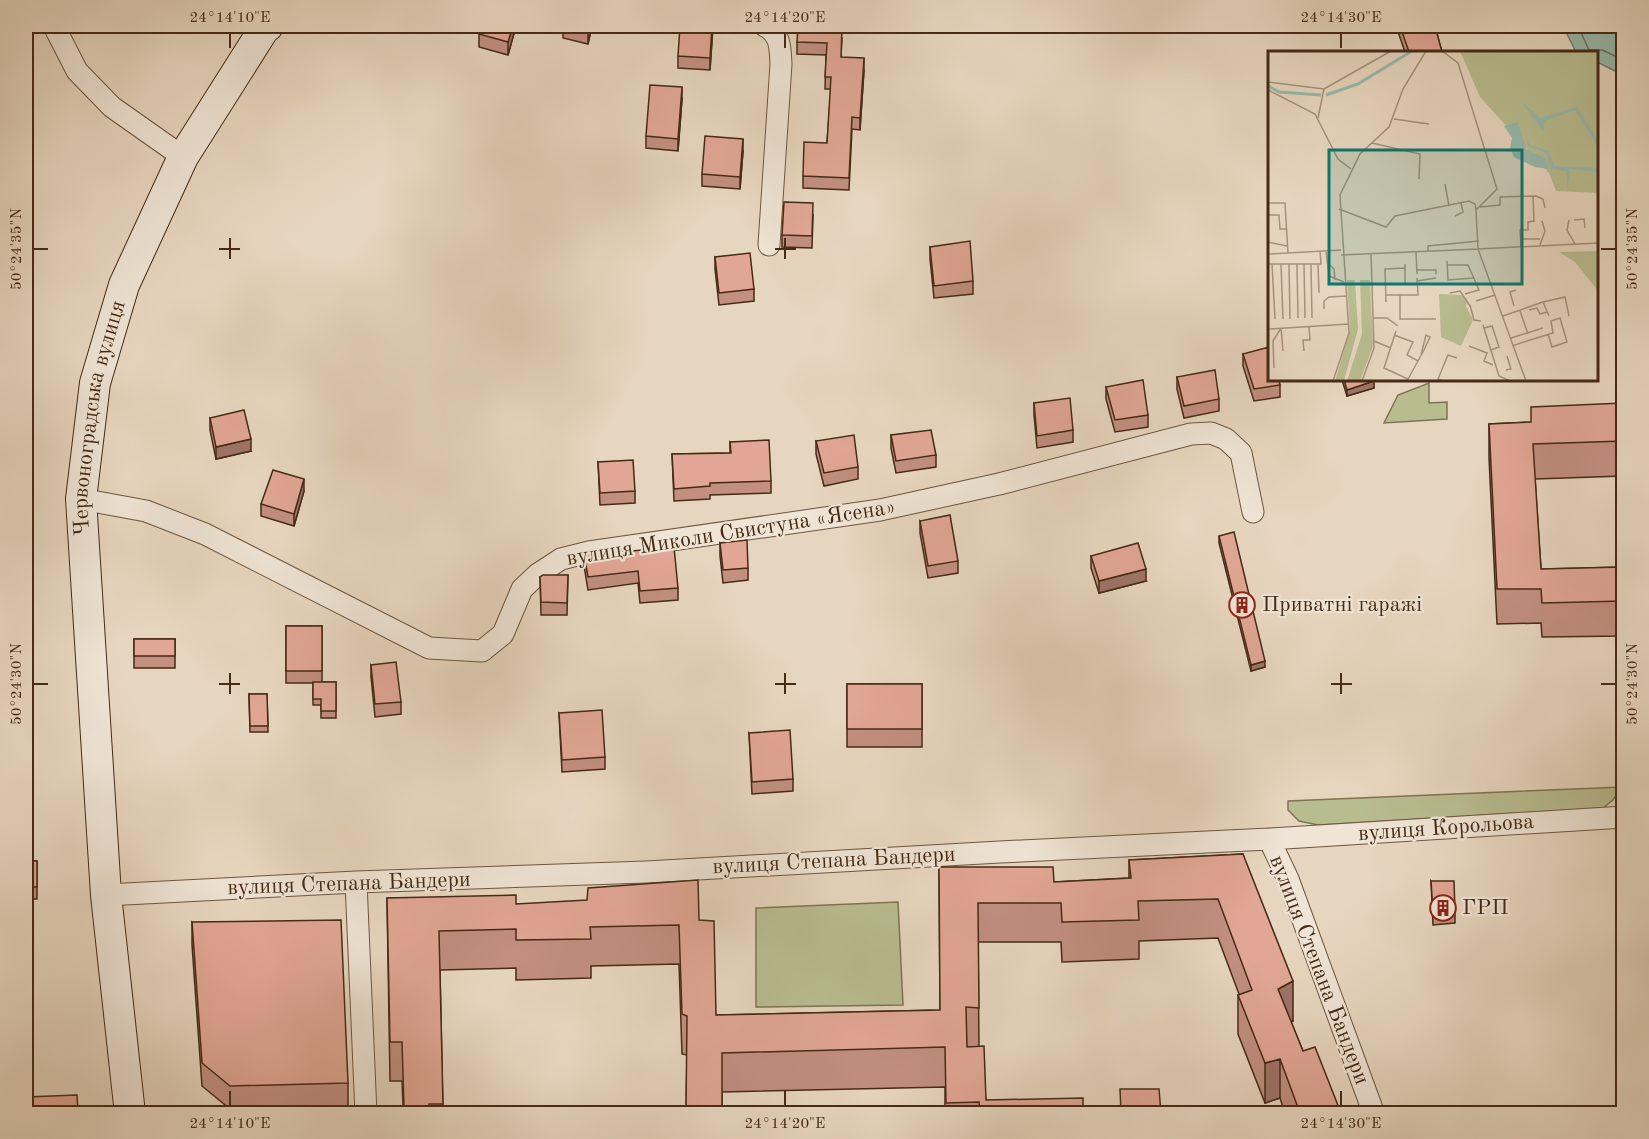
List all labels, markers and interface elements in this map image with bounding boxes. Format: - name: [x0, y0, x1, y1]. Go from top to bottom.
- text: 24°14'10"E: [190, 11, 270, 26]
- text: 24°14'20"E: [745, 11, 825, 26]
- text: 24°14'30"E: [1301, 11, 1381, 26]
- inset map: [1268, 51, 1598, 381]
- text: 50°24'35"N: [10, 208, 25, 290]
- text: 50°24'35"N: [1626, 208, 1641, 290]
- street label: Червоноградська вулиця: [70, 298, 130, 536]
- street label: вулиця Миколи Свистуна «Ясена»: [565, 496, 897, 570]
- building icon: Приватні гаражі: [1227, 590, 1257, 620]
- place label: Приватні гаражі: [1262, 594, 1422, 616]
- text: 50°24'30"N: [10, 643, 25, 725]
- text: 50°24'30"N: [1626, 643, 1641, 725]
- street label: вулиця Корольова: [1357, 811, 1535, 845]
- street label: вулиця Степана Бандери: [712, 844, 956, 878]
- street label: вулиця Степана Бандери: [1265, 852, 1373, 1088]
- street label: вулиця Степана Бандери: [227, 869, 471, 899]
- building icon: ГРП: [1428, 893, 1458, 923]
- place label: ГРП: [1462, 897, 1509, 919]
- text: 24°14'10"E: [190, 1117, 270, 1132]
- text: 24°14'20"E: [745, 1117, 825, 1132]
- text: 24°14'30"E: [1301, 1117, 1381, 1132]

